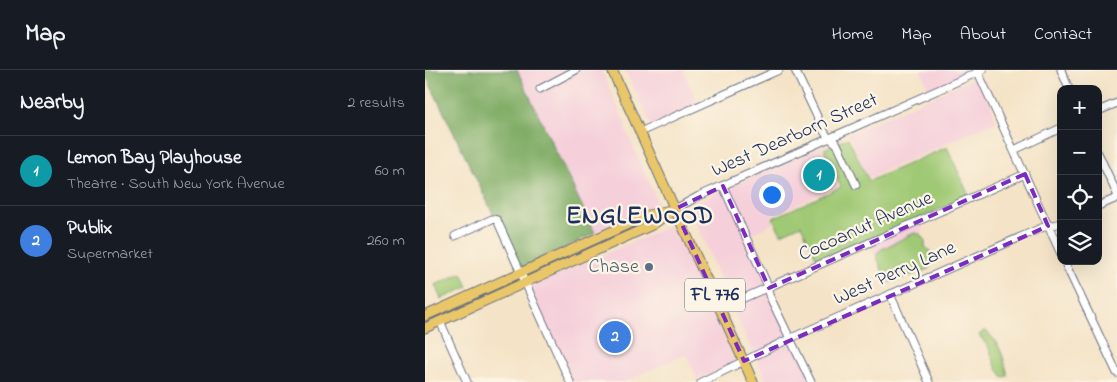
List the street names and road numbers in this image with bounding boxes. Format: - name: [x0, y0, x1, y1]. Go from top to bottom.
- street label: West Dearborn Street: [707, 86, 883, 186]
- street label: Cocoanut Avenue: [794, 184, 938, 270]
- street label: West Perry Lane: [829, 234, 961, 314]
- road number: FL 776: [685, 278, 745, 312]

